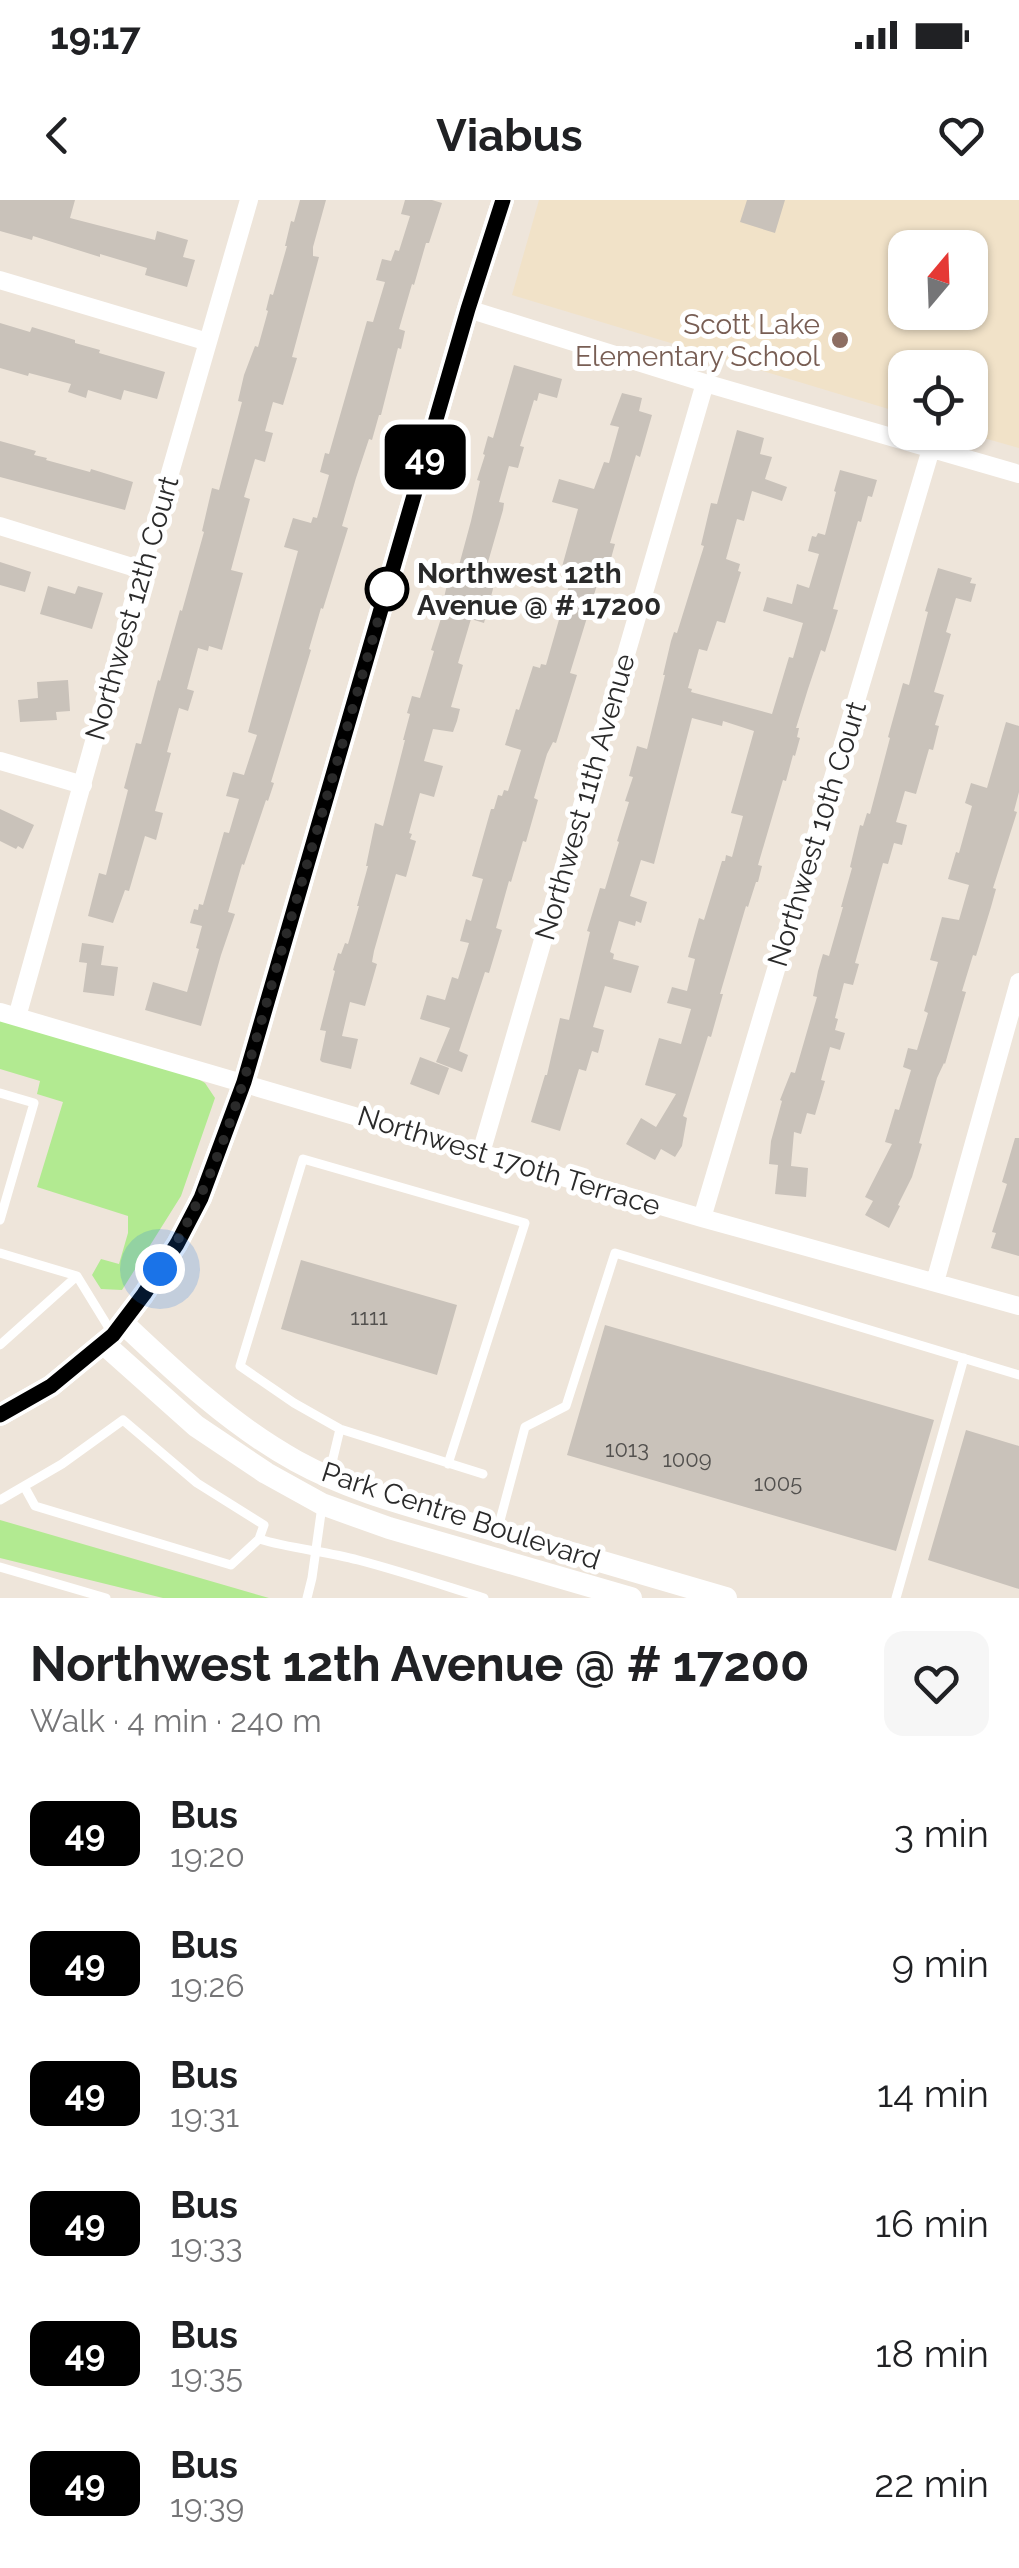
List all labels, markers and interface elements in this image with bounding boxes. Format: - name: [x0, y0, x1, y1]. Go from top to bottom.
- text: 19:17: [50, 13, 141, 58]
- icon: back: [30, 108, 85, 163]
- icon: heart: [934, 108, 989, 163]
- text: Viabus: [436, 109, 583, 162]
- north arrow: [888, 230, 988, 330]
- map controls: [888, 230, 988, 450]
- place label: Scott Lake Elementary School: [575, 308, 820, 373]
- marker: Scott Lake Elementary School: [829, 329, 851, 351]
- button: locate: [888, 350, 988, 450]
- line badge: 49: [380, 424, 470, 490]
- text: 49: [405, 437, 445, 478]
- street label: Northwest 12th Court: [78, 472, 186, 744]
- place label: Northwest 12th Avenue @ # 17200: [417, 557, 661, 622]
- marker: Northwest 12th Avenue @ # 17200: [366, 568, 408, 610]
- street label: Northwest 11th Avenue: [528, 650, 642, 944]
- street label: Northwest 10th Court: [761, 697, 873, 971]
- street label: Northwest 170th Terrace: [354, 1099, 664, 1223]
- your location: [135, 1244, 185, 1294]
- house number: 1111: [350, 1304, 388, 1330]
- house number: 1013: [605, 1436, 649, 1462]
- house number: 1009: [662, 1446, 712, 1472]
- street label: Park Centre Boulevard: [318, 1455, 604, 1577]
- house number: 1005: [754, 1470, 802, 1496]
- button: heart: [884, 1631, 989, 1736]
- text: Northwest 12th Avenue @ # 17200: [30, 1636, 810, 1692]
- text: Walk · 4 min · 240 m: [30, 1702, 322, 1739]
- text: Bus: [170, 1792, 238, 1837]
- text: 3 min: [894, 1811, 989, 1856]
- text: 49: [65, 1813, 105, 1854]
- text: 19:20: [170, 1837, 245, 1874]
- text: Bus: [170, 1922, 238, 1967]
- text: 9 min: [892, 1941, 989, 1986]
- text: 49: [65, 1943, 105, 1984]
- text: 19:26: [170, 1967, 244, 2004]
- text: Bus: [170, 2052, 238, 2097]
- text: 14 min: [877, 2071, 989, 2116]
- text: 49: [65, 2073, 105, 2114]
- text: 19:31: [170, 2097, 239, 2134]
- text: Bus: [170, 2182, 238, 2227]
- text: 16 min: [875, 2201, 989, 2246]
- text: 49: [65, 2203, 105, 2244]
- text: 19:33: [170, 2227, 243, 2264]
- text: Bus: [170, 2312, 238, 2357]
- text: 18 min: [875, 2331, 989, 2376]
- text: 49: [65, 2333, 105, 2374]
- text: 19:35: [170, 2357, 243, 2394]
- text: Bus: [170, 2442, 238, 2487]
- text: 22 min: [874, 2461, 989, 2506]
- text: 49: [65, 2463, 105, 2504]
- text: 19:39: [170, 2487, 244, 2524]

